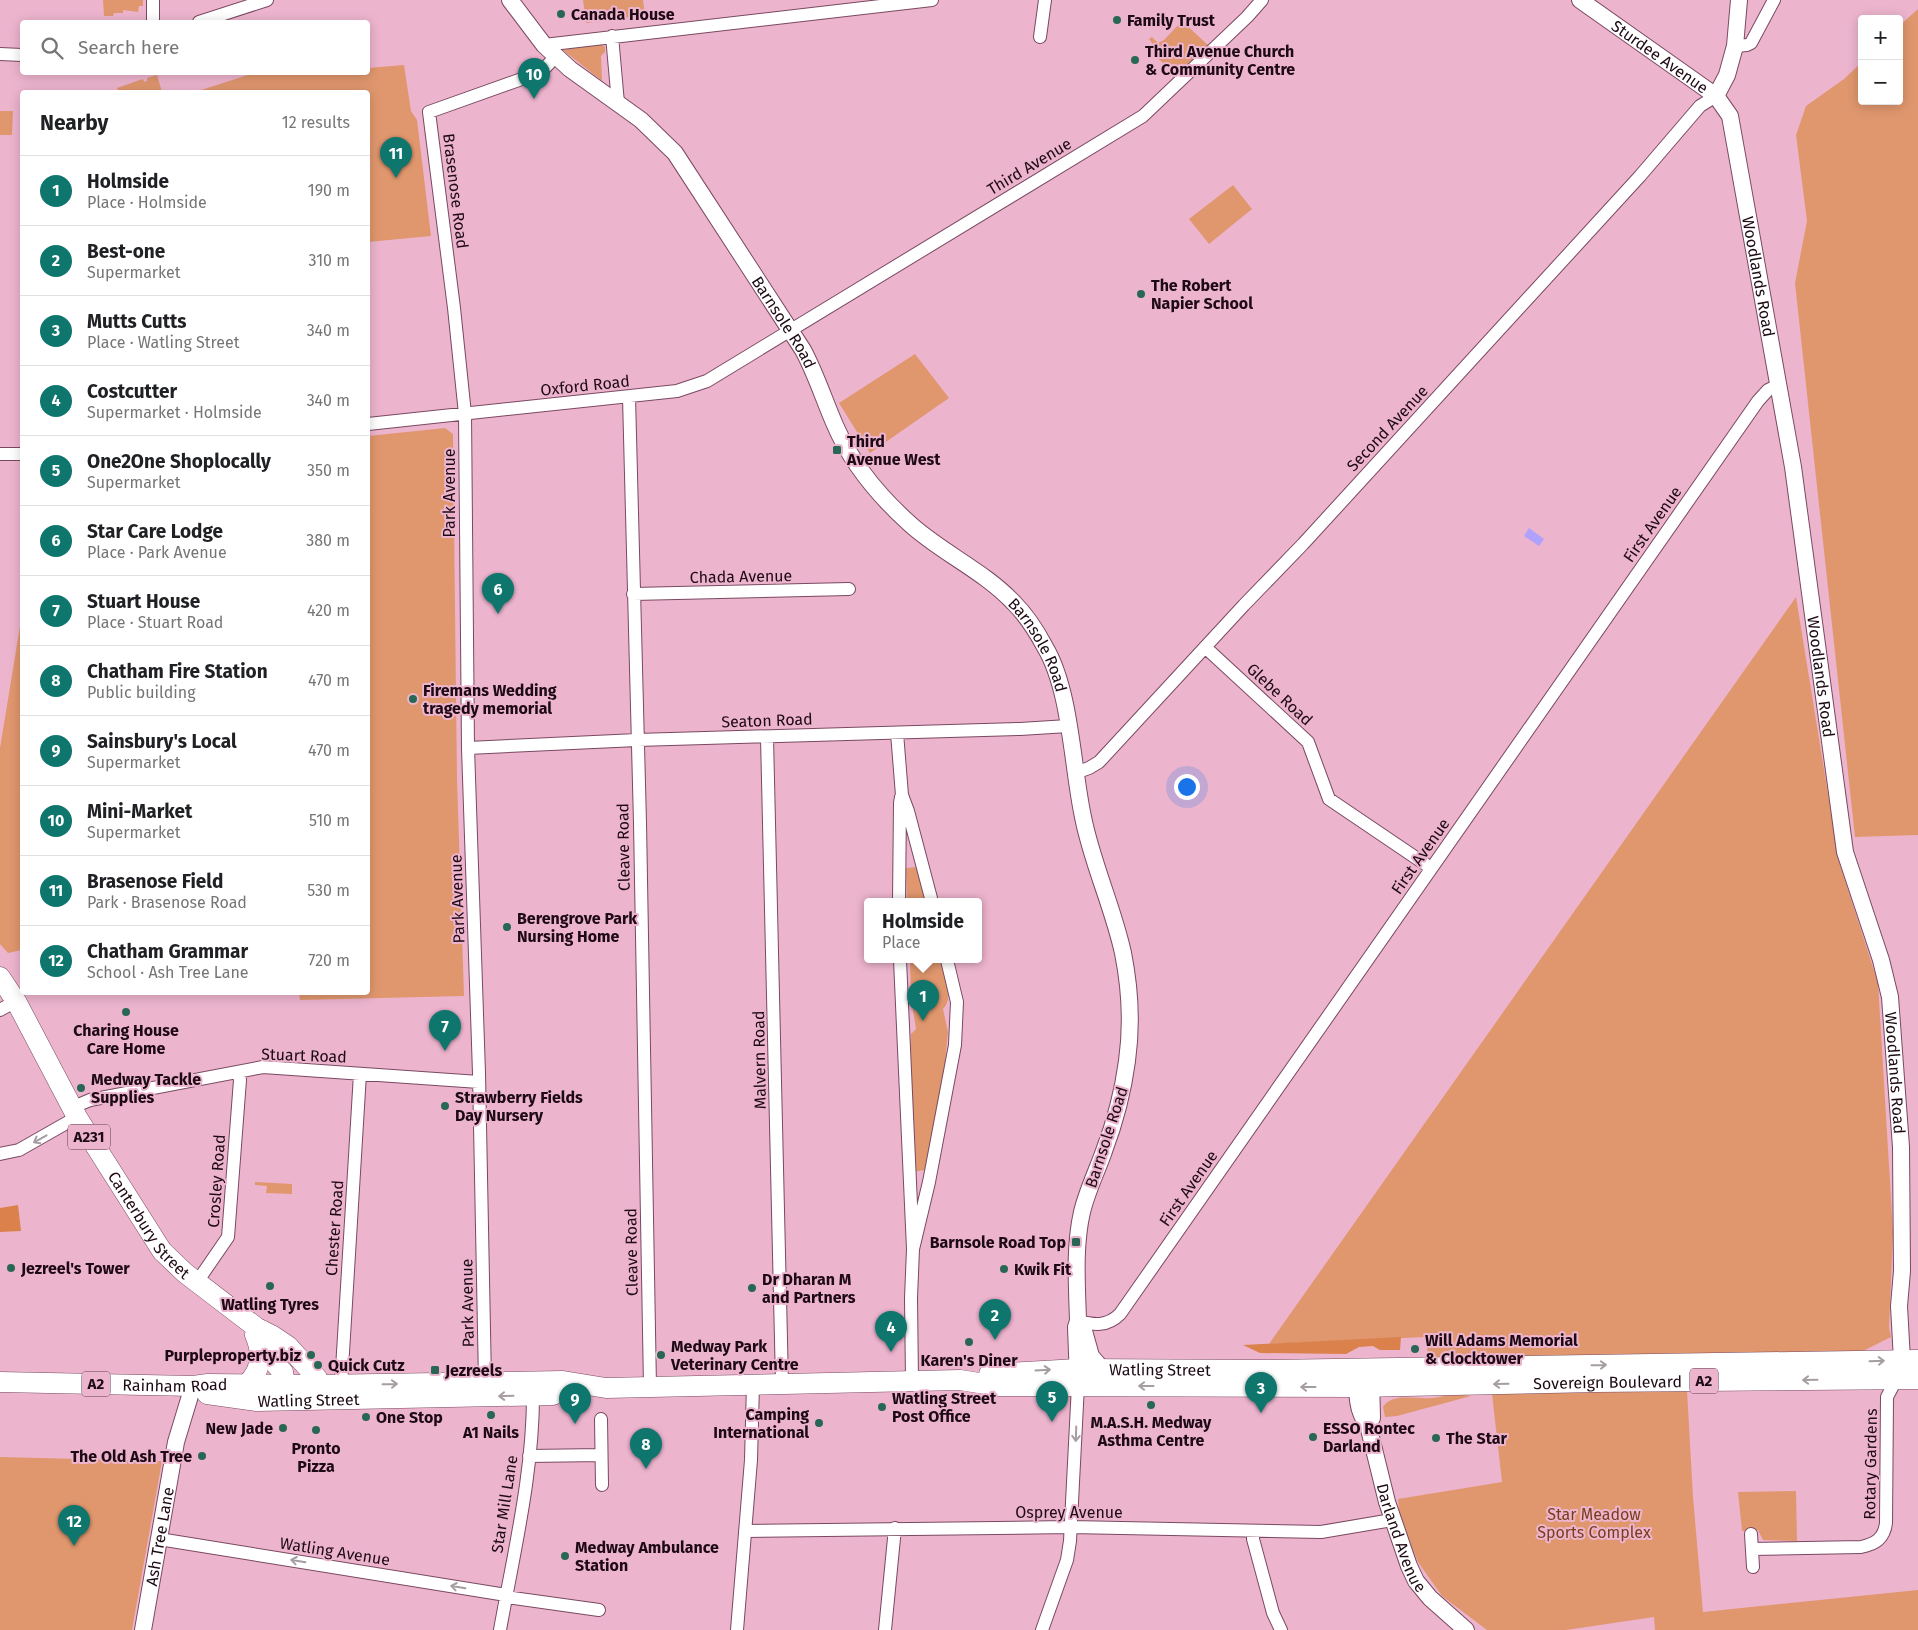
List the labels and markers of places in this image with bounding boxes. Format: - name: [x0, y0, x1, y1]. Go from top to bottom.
- place label: Canada House: [571, 5, 675, 24]
- marker: Canada House: [555, 8, 567, 20]
- place label: Family Trust: [1127, 11, 1216, 30]
- marker: Family Trust: [1111, 14, 1123, 26]
- place label: Third Avenue Church & Community Centre: [1145, 42, 1295, 79]
- marker: Third Avenue Church & Community Centre: [1129, 54, 1141, 66]
- pin: 10: [518, 58, 550, 99]
- pin: 11: [380, 137, 412, 178]
- place label: The Robert Napier School: [1151, 276, 1253, 313]
- marker: The Robert Napier School: [1135, 288, 1147, 300]
- place label: Third Avenue West: [846, 432, 941, 469]
- marker: Third Avenue West: [831, 444, 843, 456]
- pin: 6: [482, 573, 514, 614]
- place label: Firemans Wedding tragedy memorial: [423, 681, 557, 718]
- marker: Firemans Wedding tragedy memorial: [407, 693, 419, 705]
- place label: Berengrove Park Nursing Home: [517, 909, 637, 946]
- marker: Berengrove Park Nursing Home: [501, 921, 513, 933]
- pin: 1: [907, 980, 939, 1021]
- marker: Charing House Care Home: [120, 1006, 132, 1018]
- pin: 7: [429, 1010, 461, 1051]
- place label: Charing House Care Home: [73, 1021, 179, 1058]
- place label: Medway Tackle Supplies: [91, 1070, 201, 1107]
- marker: Medway Tackle Supplies: [75, 1082, 87, 1094]
- place label: Strawberry Fields Day Nursery: [455, 1088, 583, 1125]
- marker: Strawberry Fields Day Nursery: [439, 1100, 451, 1112]
- place label: Barnsole Road Top: [930, 1233, 1066, 1252]
- marker: Barnsole Road Top: [1070, 1236, 1082, 1248]
- place label: Jezreel's Tower: [20, 1259, 130, 1278]
- place label: Kwik Fit: [1014, 1260, 1072, 1279]
- marker: Jezreel's Tower: [5, 1262, 17, 1274]
- marker: Kwik Fit: [998, 1263, 1010, 1275]
- place label: Dr Dharan M and Partners: [762, 1270, 856, 1307]
- marker: Watling Tyres: [264, 1280, 276, 1292]
- marker: Dr Dharan M and Partners: [746, 1282, 758, 1294]
- place label: Watling Tyres: [221, 1295, 319, 1314]
- pin: 2: [979, 1299, 1011, 1340]
- pin: 4: [875, 1311, 907, 1352]
- place label: Will Adams Memorial & Clocktower: [1425, 1331, 1578, 1368]
- marker: Karen's Diner: [963, 1336, 975, 1348]
- place label: Medway Park Veterinary Centre: [670, 1337, 799, 1374]
- marker: Will Adams Memorial & Clocktower: [1409, 1343, 1421, 1355]
- place label: Purpleproperty.biz: [165, 1346, 302, 1365]
- marker: Purpleproperty.biz: [305, 1349, 317, 1361]
- marker: Medway Park Veterinary Centre: [655, 1349, 667, 1361]
- place label: Karen's Diner: [920, 1351, 1018, 1370]
- place label: Quick Cutz: [328, 1356, 405, 1375]
- marker: Quick Cutz: [312, 1359, 324, 1371]
- place label: Jezreels: [444, 1361, 502, 1380]
- marker: Jezreels: [429, 1364, 441, 1376]
- pin: 3: [1245, 1372, 1277, 1413]
- pin: 5: [1036, 1381, 1068, 1422]
- pin: 9: [559, 1383, 591, 1424]
- place label: Watling Street Post Office: [892, 1389, 997, 1426]
- marker: M.A.S.H. Medway Asthma Centre: [1145, 1399, 1157, 1411]
- marker: Watling Street Post Office: [876, 1401, 888, 1413]
- place label: Camping International: [713, 1405, 809, 1442]
- place label: One Stop: [376, 1408, 443, 1427]
- marker: A1 Nails: [485, 1409, 497, 1421]
- marker: One Stop: [360, 1411, 372, 1423]
- place label: M.A.S.H. Medway Asthma Centre: [1091, 1413, 1212, 1450]
- marker: Camping International: [813, 1417, 825, 1429]
- place label: New Jade: [206, 1419, 273, 1438]
- place label: ESSO Rontec Darland: [1323, 1419, 1415, 1456]
- marker: New Jade: [277, 1422, 289, 1434]
- place label: A1 Nails: [462, 1423, 519, 1442]
- marker: Pronto Pizza: [310, 1424, 322, 1436]
- pin: 8: [630, 1428, 662, 1469]
- place label: The Star: [1446, 1429, 1507, 1448]
- marker: ESSO Rontec Darland: [1307, 1431, 1319, 1443]
- marker: The Star: [1430, 1432, 1442, 1444]
- place label: Pronto Pizza: [291, 1439, 341, 1476]
- place label: The Old Ash Tree: [70, 1447, 192, 1466]
- marker: The Old Ash Tree: [196, 1450, 208, 1462]
- pin: 12: [58, 1505, 90, 1546]
- place label: Medway Ambulance Station: [575, 1538, 719, 1575]
- marker: Medway Ambulance Station: [559, 1550, 571, 1562]

